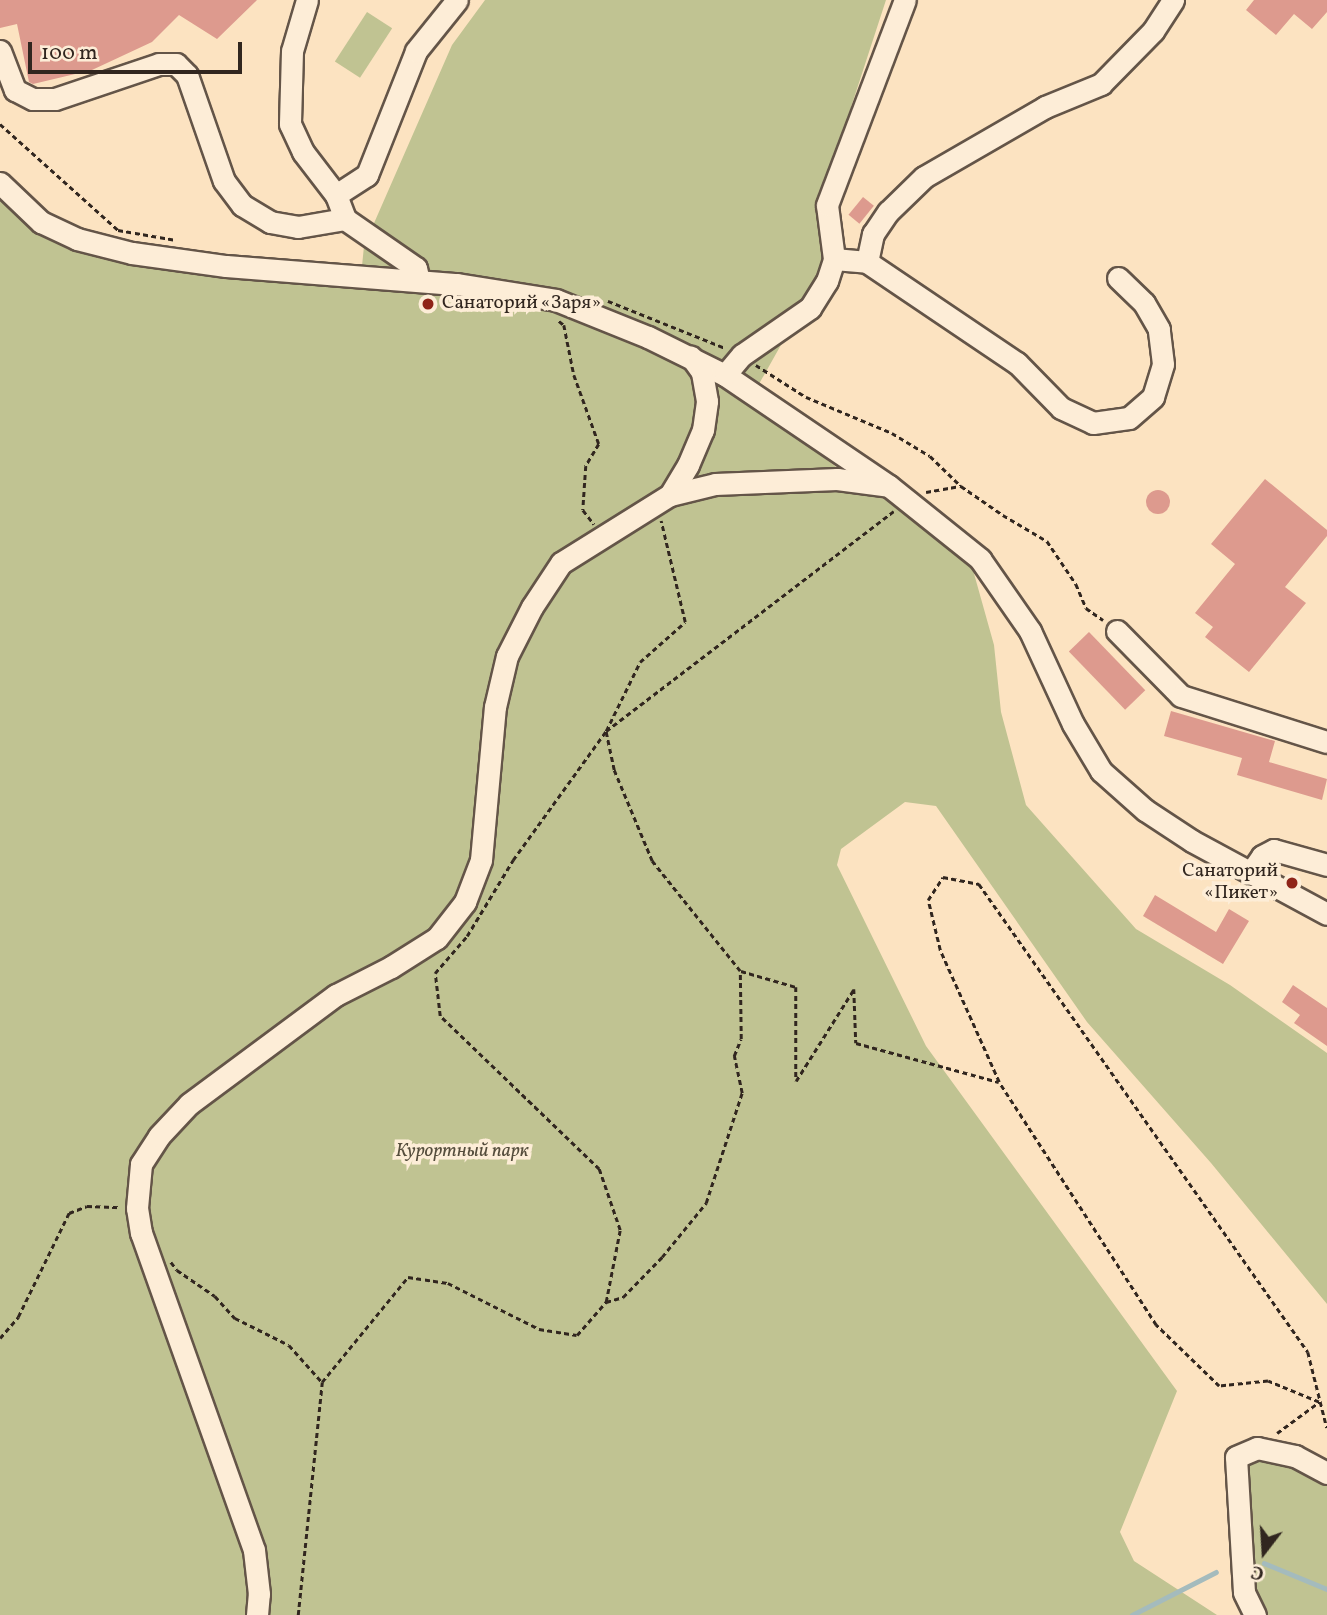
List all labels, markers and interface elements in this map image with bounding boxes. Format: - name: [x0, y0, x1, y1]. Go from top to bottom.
- scale bar: [32, 28, 245, 72]
- text: 100 m: [41, 39, 98, 68]
- place label: Санаторий «Заря»: [442, 293, 601, 315]
- marker: Санаторий «Заря»: [420, 296, 436, 312]
- place label: Санаторий «Пикет»: [1182, 861, 1278, 905]
- marker: Санаторий «Пикет»: [1284, 875, 1300, 891]
- park label: Курортный парк: [396, 1141, 528, 1163]
- north arrow: [1229, 1517, 1299, 1587]
- text: С: [1248, 1558, 1268, 1586]

